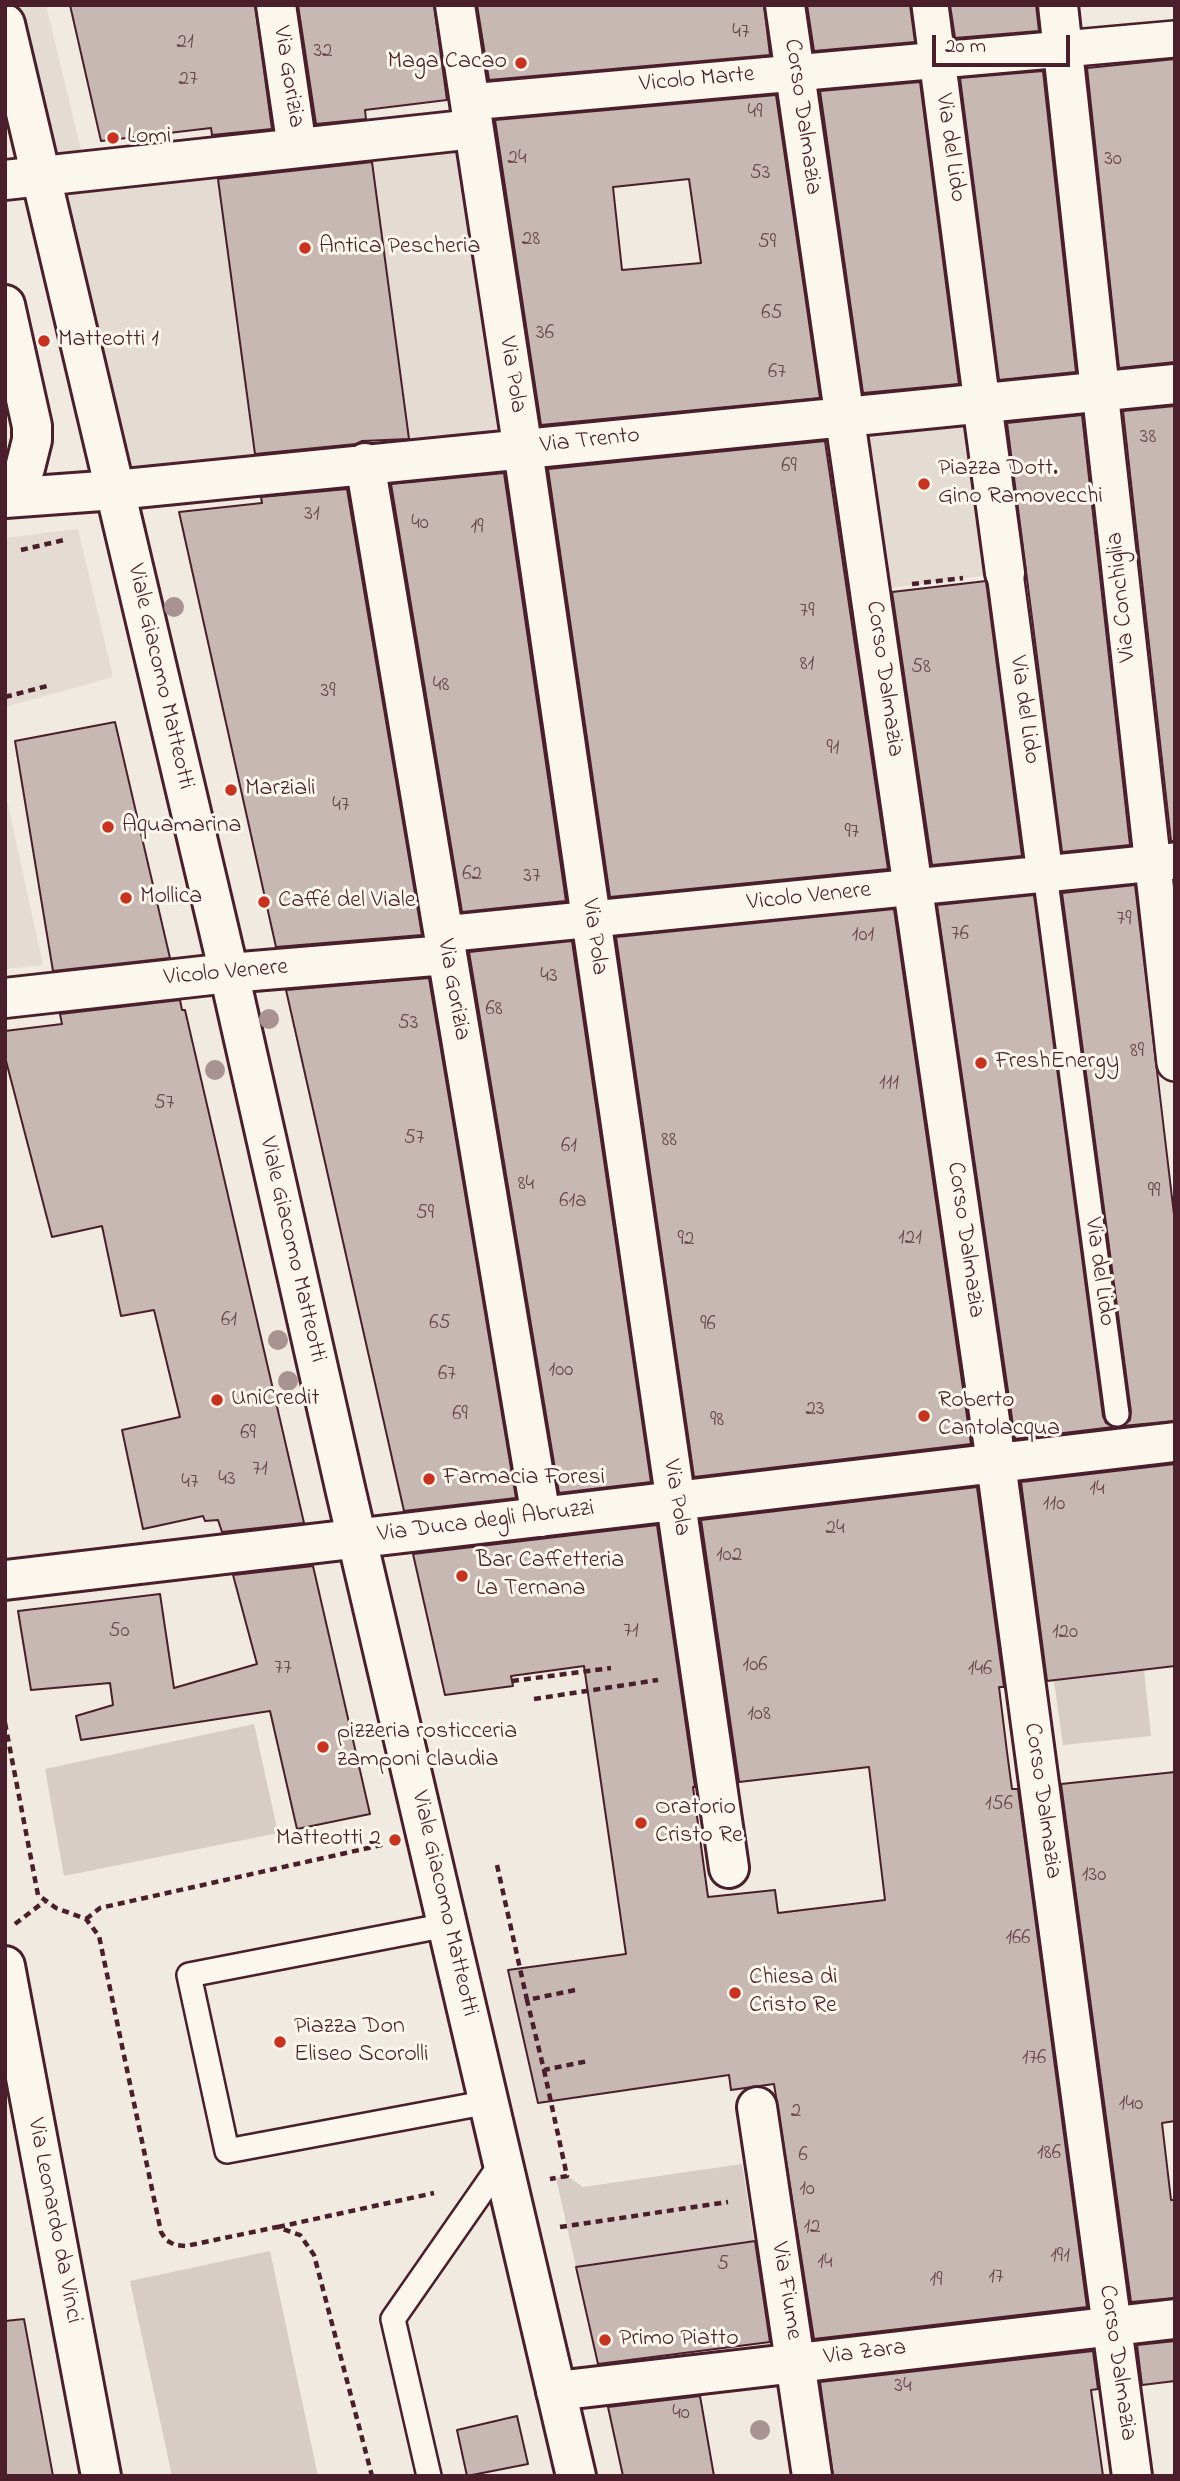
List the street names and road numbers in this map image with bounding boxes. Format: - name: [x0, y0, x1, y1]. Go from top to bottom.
- street label: Via Gorizia: [265, 24, 309, 130]
- street label: Corso Dalmazia: [776, 37, 826, 197]
- street label: Vicolo Marte: [638, 62, 756, 100]
- street label: Via del Lido: [927, 92, 971, 204]
- street label: Via Pola: [491, 335, 531, 415]
- street label: Via Trento: [539, 422, 641, 462]
- street label: Via Conchiglia: [1102, 530, 1144, 664]
- street label: Viale Giacomo Matteotti: [119, 561, 199, 793]
- street label: Corso Dalmazia: [858, 599, 908, 759]
- street label: Via del Lido: [1001, 654, 1045, 766]
- street label: Vicolo Venere: [746, 877, 872, 919]
- street label: Via Pola: [573, 897, 613, 977]
- street label: Via Gorizia: [429, 937, 475, 1043]
- street label: Vicolo Venere: [163, 954, 289, 994]
- street label: Viale Giacomo Matteotti: [251, 1134, 331, 1366]
- street label: Corso Dalmazia: [939, 1160, 989, 1320]
- street label: Via del Lido: [1076, 1216, 1120, 1328]
- street label: Via Pola: [655, 1458, 695, 1538]
- street label: Via Duca degli Abruzzi: [376, 1495, 596, 1551]
- street label: Corso Dalmazia: [1016, 1721, 1066, 1881]
- street label: Viale Giacomo Matteotti: [403, 1788, 483, 2020]
- street label: Via Leonardo da Vinci: [19, 2116, 87, 2326]
- street label: Via Fiume: [763, 2240, 807, 2342]
- street label: Corso Dalmazia: [1091, 2283, 1141, 2443]
- street label: Via Zara: [822, 2335, 908, 2373]

